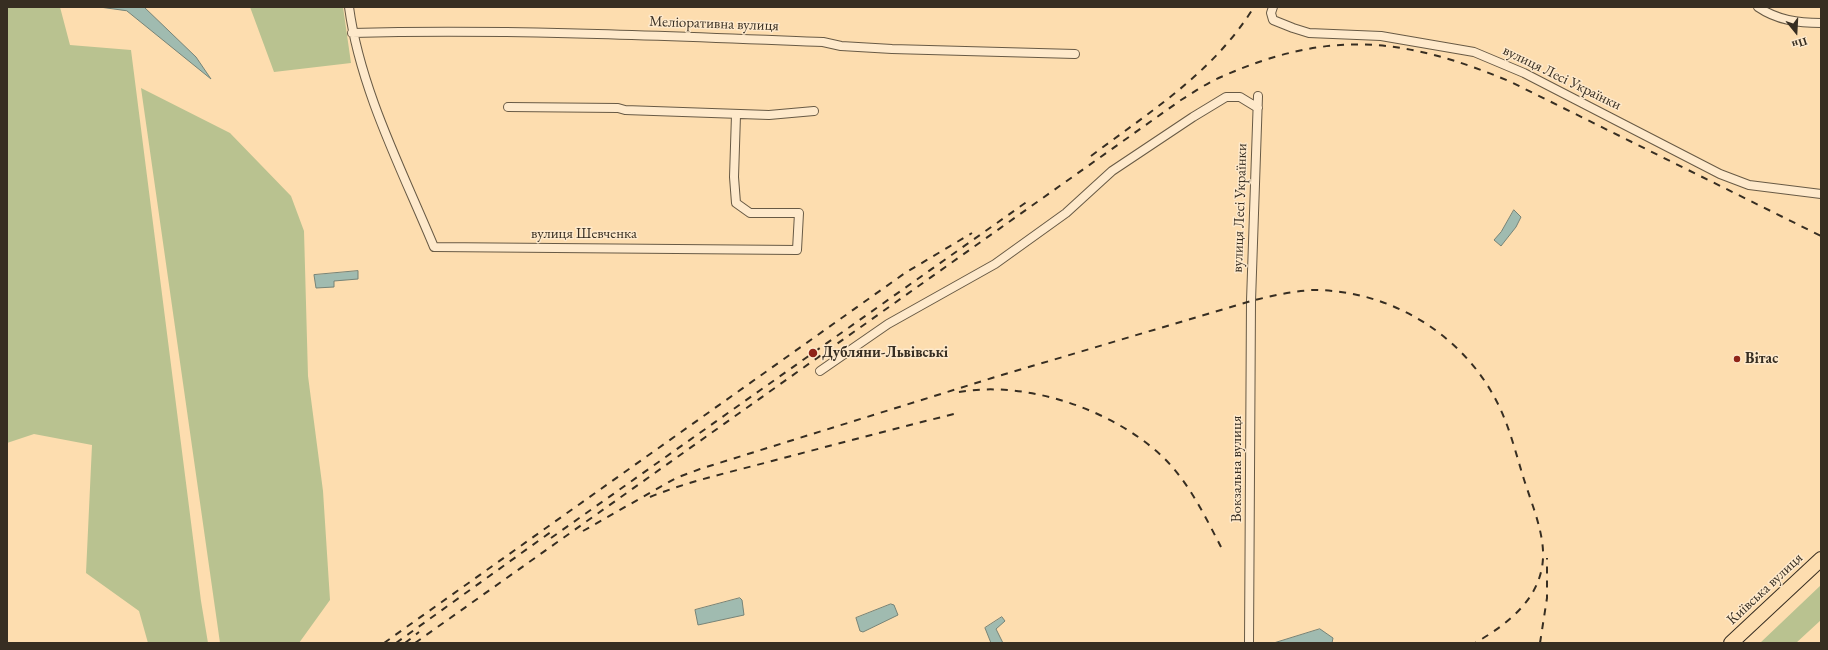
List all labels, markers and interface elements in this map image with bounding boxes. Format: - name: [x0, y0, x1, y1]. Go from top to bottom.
- north arrow: [1776, 12, 1816, 52]
- street label: Меліоративна вулиця: [649, 13, 779, 35]
- text: Пн: [1790, 34, 1809, 52]
- street label: вулиця Лесі Українки: [1500, 42, 1624, 114]
- street label: вулиця Лесі Українки: [1229, 143, 1251, 273]
- street label: вулиця Шевченка: [531, 225, 637, 243]
- place label: Дубляни-Львівські: [822, 344, 948, 362]
- marker: Дубляни-Львівські: [807, 347, 819, 359]
- place label: Вітас: [1745, 350, 1778, 368]
- marker: Вітас: [1732, 354, 1742, 364]
- street label: Вокзальна вулиця: [1228, 416, 1246, 522]
- street label: Київська вулиця: [1723, 549, 1807, 629]

